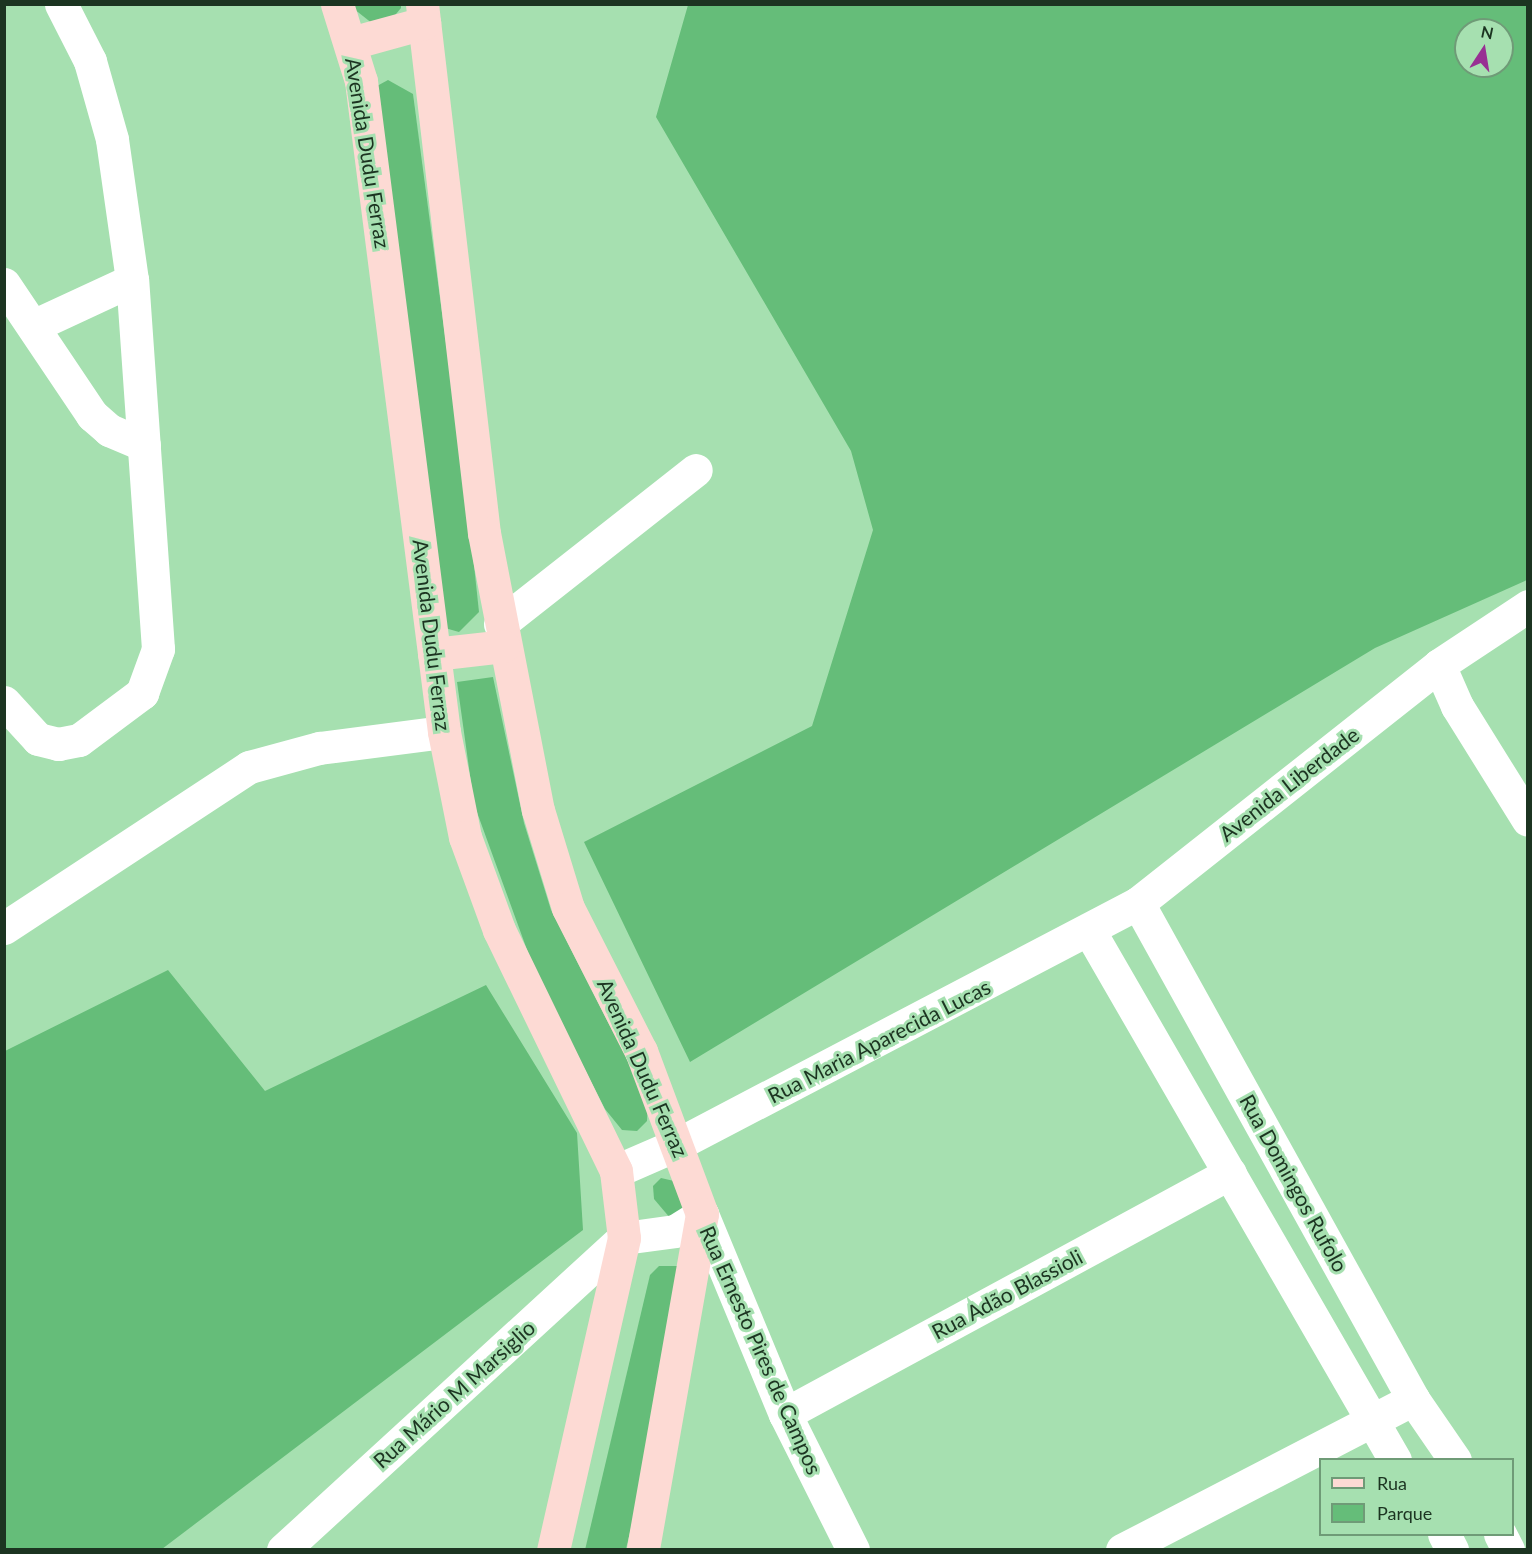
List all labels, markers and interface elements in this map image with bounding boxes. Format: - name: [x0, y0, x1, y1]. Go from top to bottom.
- north arrow: [1454, 18, 1514, 78]
- text: N: [1479, 21, 1495, 42]
- street label: Avenida Dudu Ferraz: [340, 56, 396, 250]
- street label: Avenida Dudu Ferraz: [408, 538, 456, 732]
- street label: Avenida Liberdade: [1214, 722, 1364, 846]
- street label: Rua Maria Aparecida Lucas: [763, 974, 995, 1108]
- street label: Avenida Dudu Ferraz: [592, 975, 694, 1161]
- street label: Rua Domingos Rufolo: [1235, 1090, 1353, 1276]
- street label: Rua Ernesto Pires de Campos: [695, 1222, 827, 1478]
- street label: Rua Adão Blassioli: [927, 1244, 1087, 1344]
- street label: Rua Mário M Marsiglio: [368, 1315, 540, 1473]
- legend: [1319, 1458, 1514, 1536]
- text: Rua: [1377, 1472, 1407, 1494]
- text: Parque: [1377, 1502, 1432, 1524]

